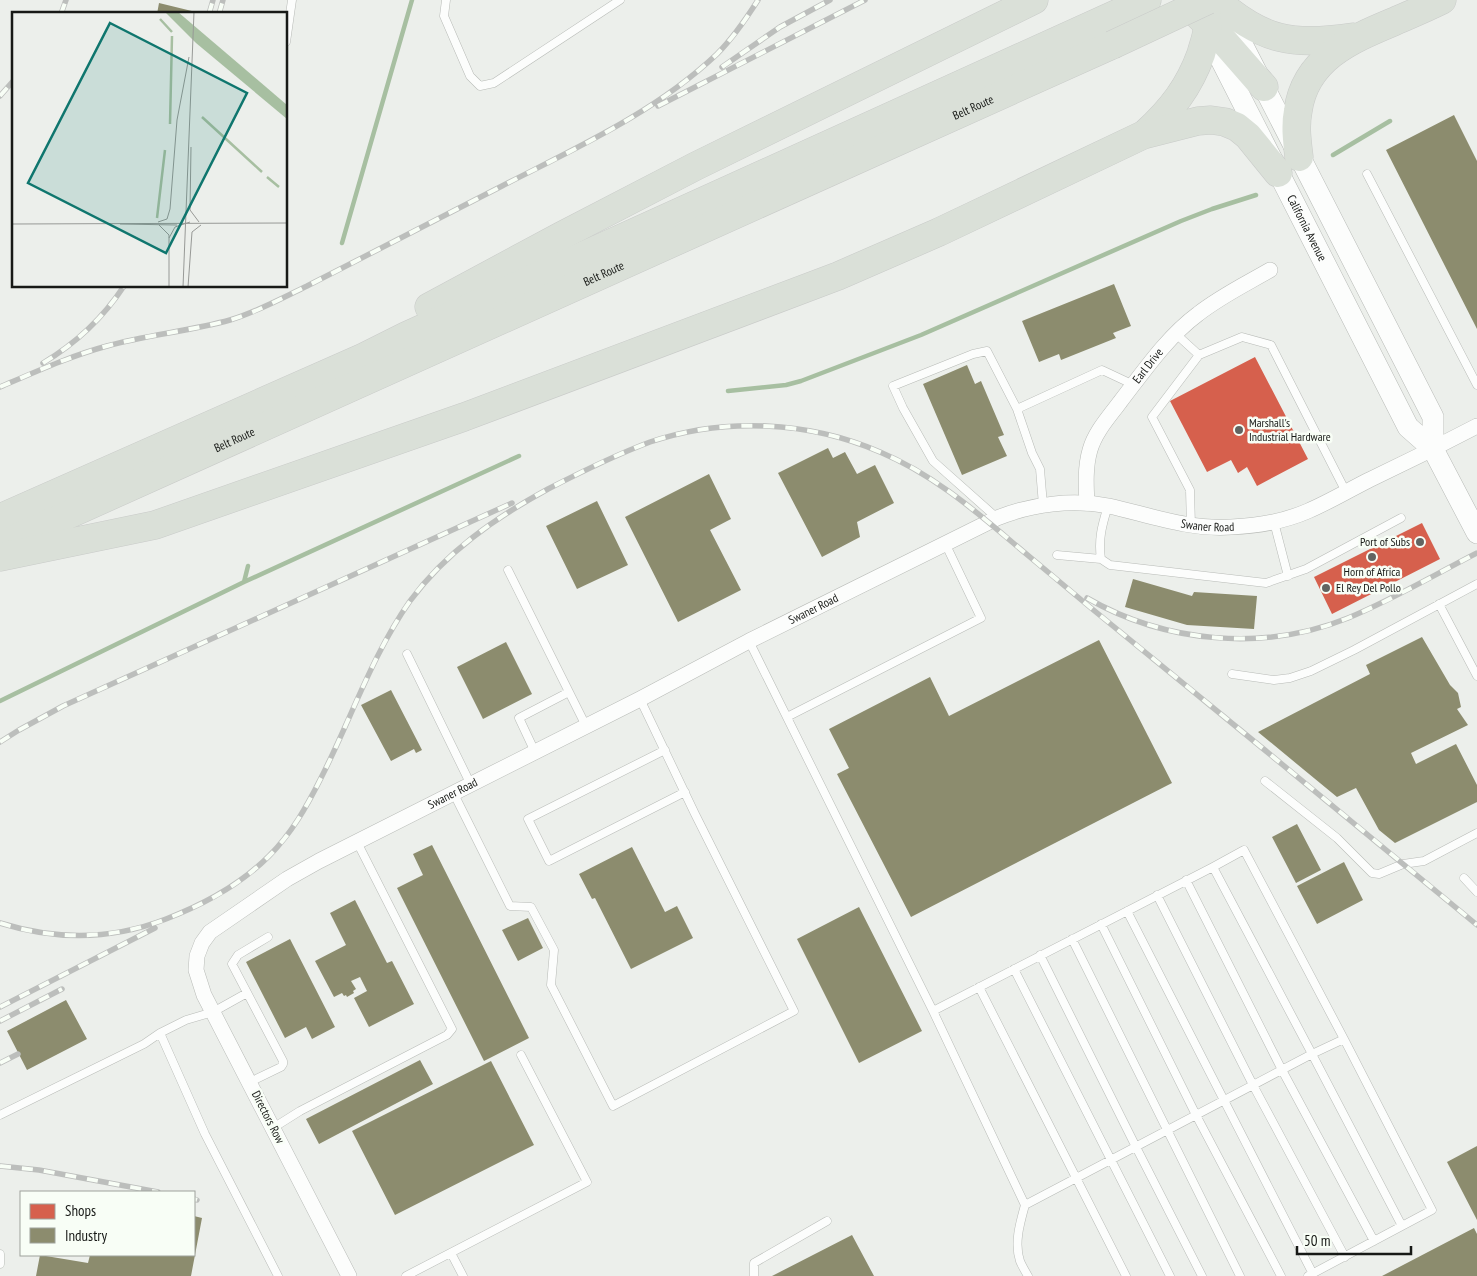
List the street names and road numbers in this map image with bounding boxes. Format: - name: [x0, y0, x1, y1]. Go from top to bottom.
- street label: Belt Route: [950, 91, 996, 123]
- street label: California Avenue: [1284, 192, 1330, 264]
- street label: Belt Route: [581, 258, 626, 289]
- street label: Earl Drive: [1129, 345, 1166, 386]
- street label: Belt Route: [211, 424, 257, 455]
- street label: Swaner Road: [1180, 516, 1235, 534]
- street label: Swaner Road: [786, 590, 840, 627]
- street label: Swaner Road: [425, 774, 480, 812]
- street label: Directors Row: [249, 1088, 288, 1146]

